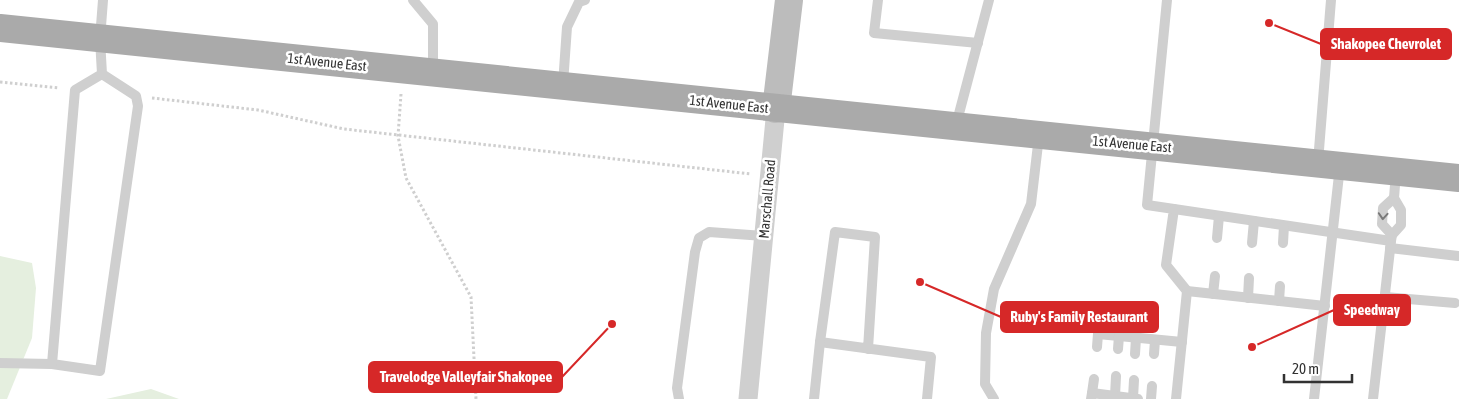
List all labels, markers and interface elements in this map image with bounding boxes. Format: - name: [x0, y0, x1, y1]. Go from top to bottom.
- callout: Shakopee Chevrolet: [1321, 29, 1451, 59]
- text: Shakopee Chevrolet: [1331, 35, 1442, 52]
- street label: 1st Avenue East: [287, 50, 367, 74]
- street label: 1st Avenue East: [689, 92, 769, 116]
- street label: 1st Avenue East: [1092, 133, 1172, 155]
- street label: Marschall Road: [756, 159, 778, 239]
- one-way arrow: [1377, 213, 1388, 221]
- callout: Speedway: [1334, 295, 1410, 325]
- text: Speedway: [1344, 301, 1401, 318]
- callout: Ruby's Family Restaurant: [1001, 302, 1158, 332]
- text: Ruby's Family Restaurant: [1010, 308, 1148, 325]
- scale bar: [1284, 352, 1352, 384]
- text: 20 m: [1292, 360, 1319, 377]
- callout: Travelodge Valleyfair Shakopee: [369, 362, 562, 392]
- text: Travelodge Valleyfair Shakopee: [380, 368, 553, 385]

